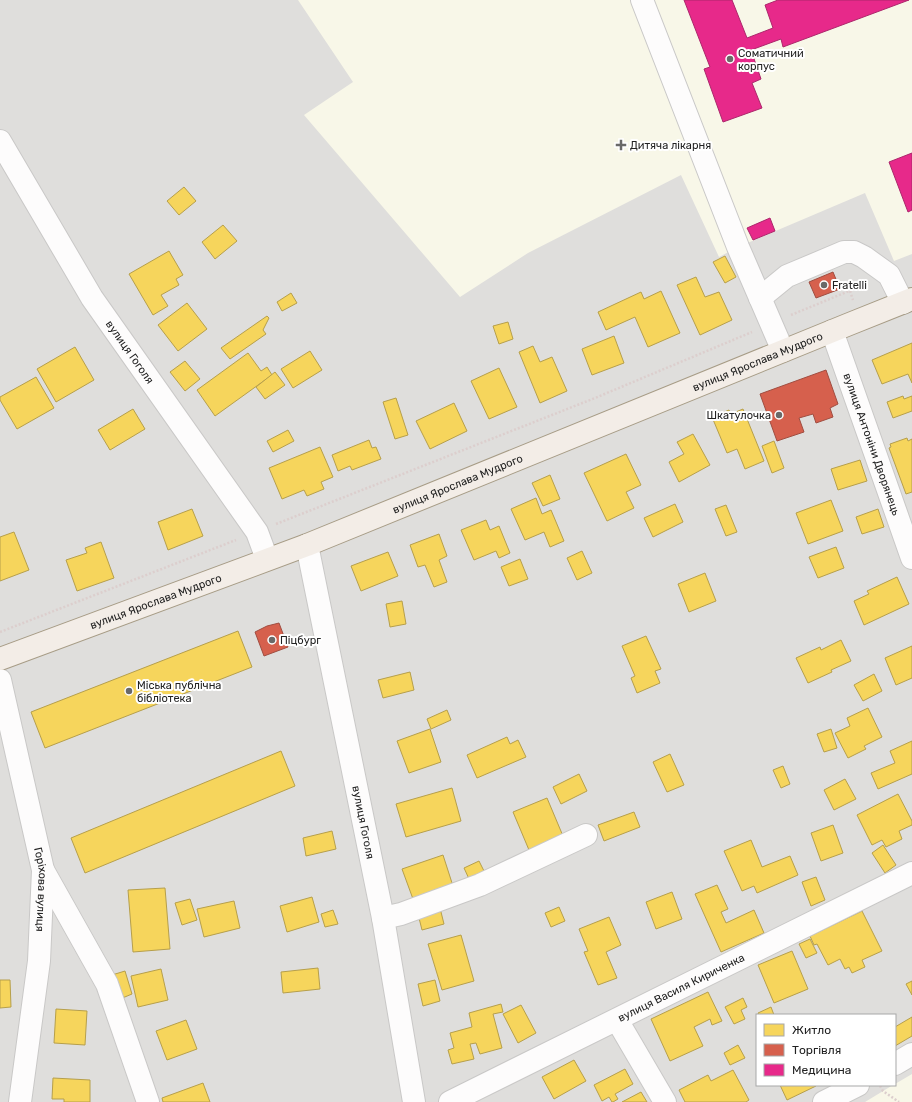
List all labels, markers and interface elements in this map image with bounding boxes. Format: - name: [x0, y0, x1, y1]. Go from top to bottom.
- place label: Соматичний корпус: [738, 47, 804, 73]
- marker: Соматичний корпус: [725, 54, 735, 64]
- marker: Дитяча лікарня: [615, 139, 627, 151]
- place label: Дитяча лікарня: [630, 139, 711, 152]
- place label: Fratelli: [832, 279, 867, 292]
- marker: Fratelli: [819, 280, 829, 290]
- street label: вулиця Гоголя: [103, 318, 157, 386]
- street label: вулиця Ярослава Мудрого: [691, 329, 825, 394]
- street label: вулиця Антоніни Дворянець: [841, 371, 903, 518]
- place label: Шкатулочка: [706, 409, 771, 422]
- marker: Шкатулочка: [774, 410, 784, 420]
- street label: вулиця Ярослава Мудрого: [391, 451, 524, 516]
- street label: вулиця Ярослава Мудрого: [88, 571, 223, 632]
- place label: Піцбург: [280, 634, 321, 647]
- marker: Піцбург: [267, 635, 277, 645]
- place label: Міська публічна бібліотека: [137, 679, 221, 705]
- marker: Міська публічна бібліотека: [124, 686, 134, 696]
- street label: вулиця Гоголя: [350, 785, 377, 860]
- street label: Горіхова вулиця: [32, 846, 50, 932]
- street label: вулиця Василя Кириченка: [616, 951, 747, 1024]
- legend: [756, 1014, 896, 1086]
- text: Житло: [792, 1023, 831, 1037]
- text: Торгівля: [792, 1043, 841, 1057]
- text: Медицина: [792, 1063, 851, 1077]

